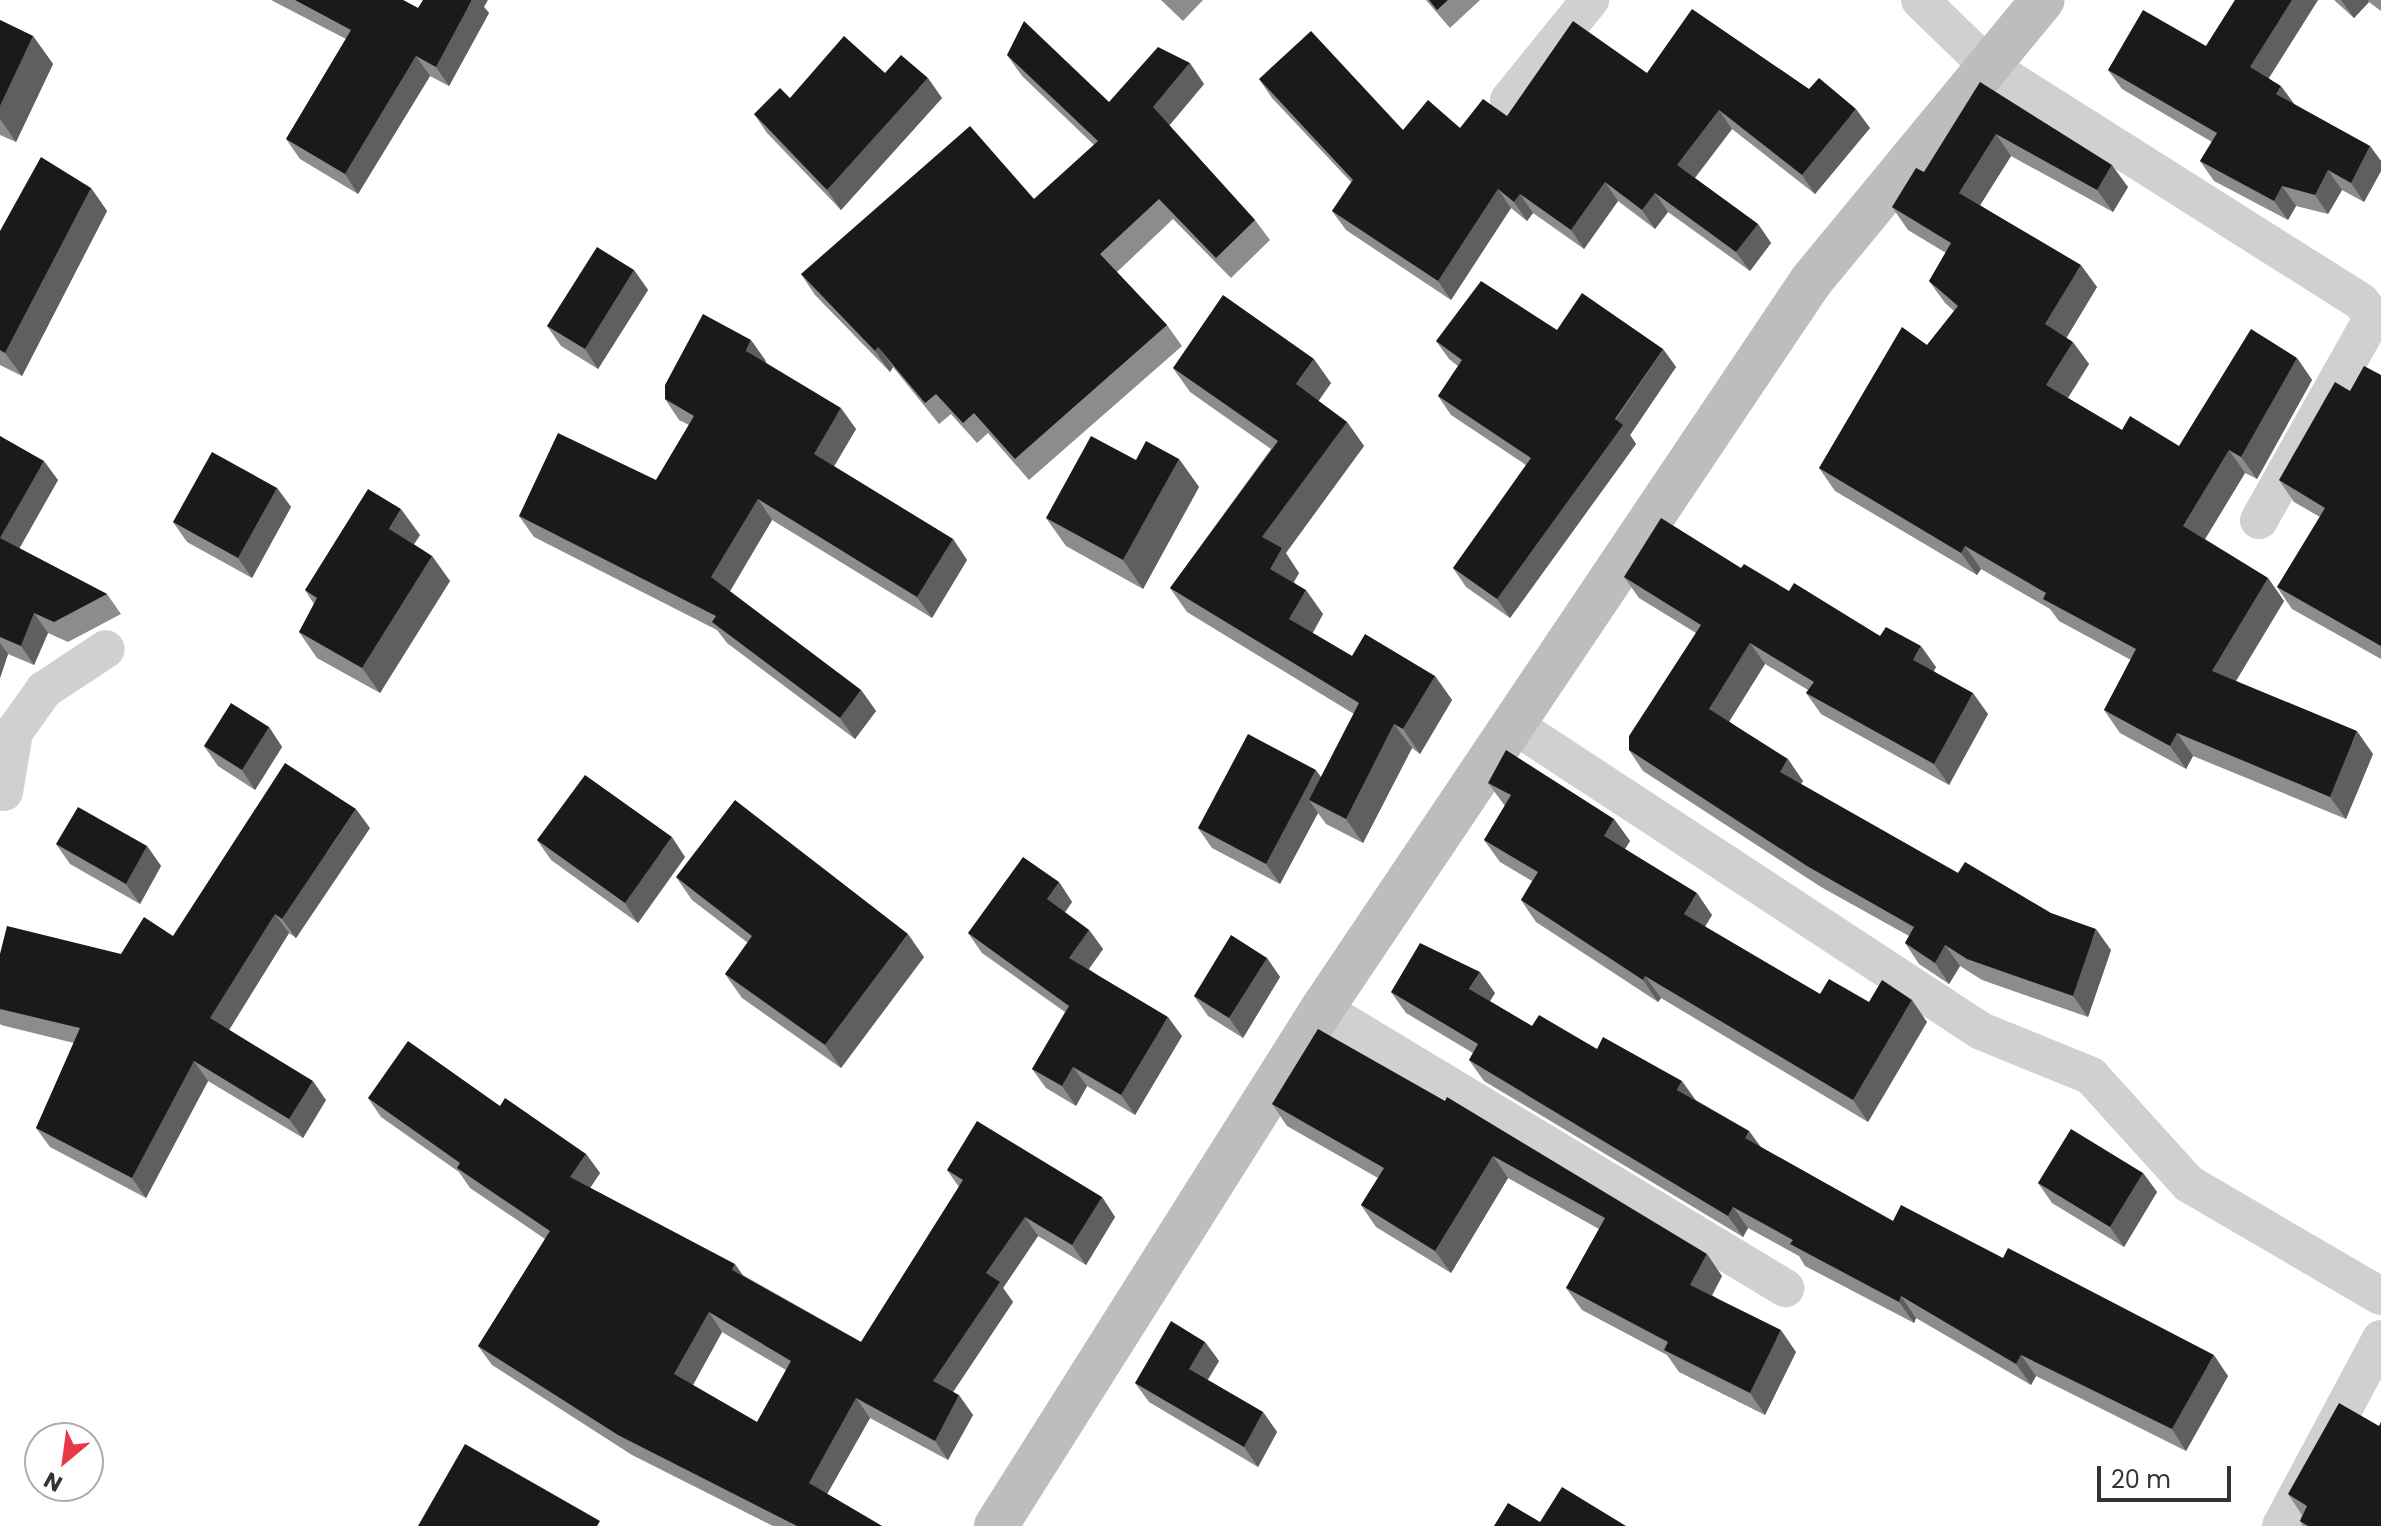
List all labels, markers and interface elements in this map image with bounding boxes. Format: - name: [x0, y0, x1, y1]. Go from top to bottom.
- north arrow: [24, 1422, 104, 1502]
- scale bar: [2101, 1450, 2235, 1500]
- text: 20 m: [2111, 1463, 2171, 1496]
- text: N: [38, 1464, 68, 1499]

